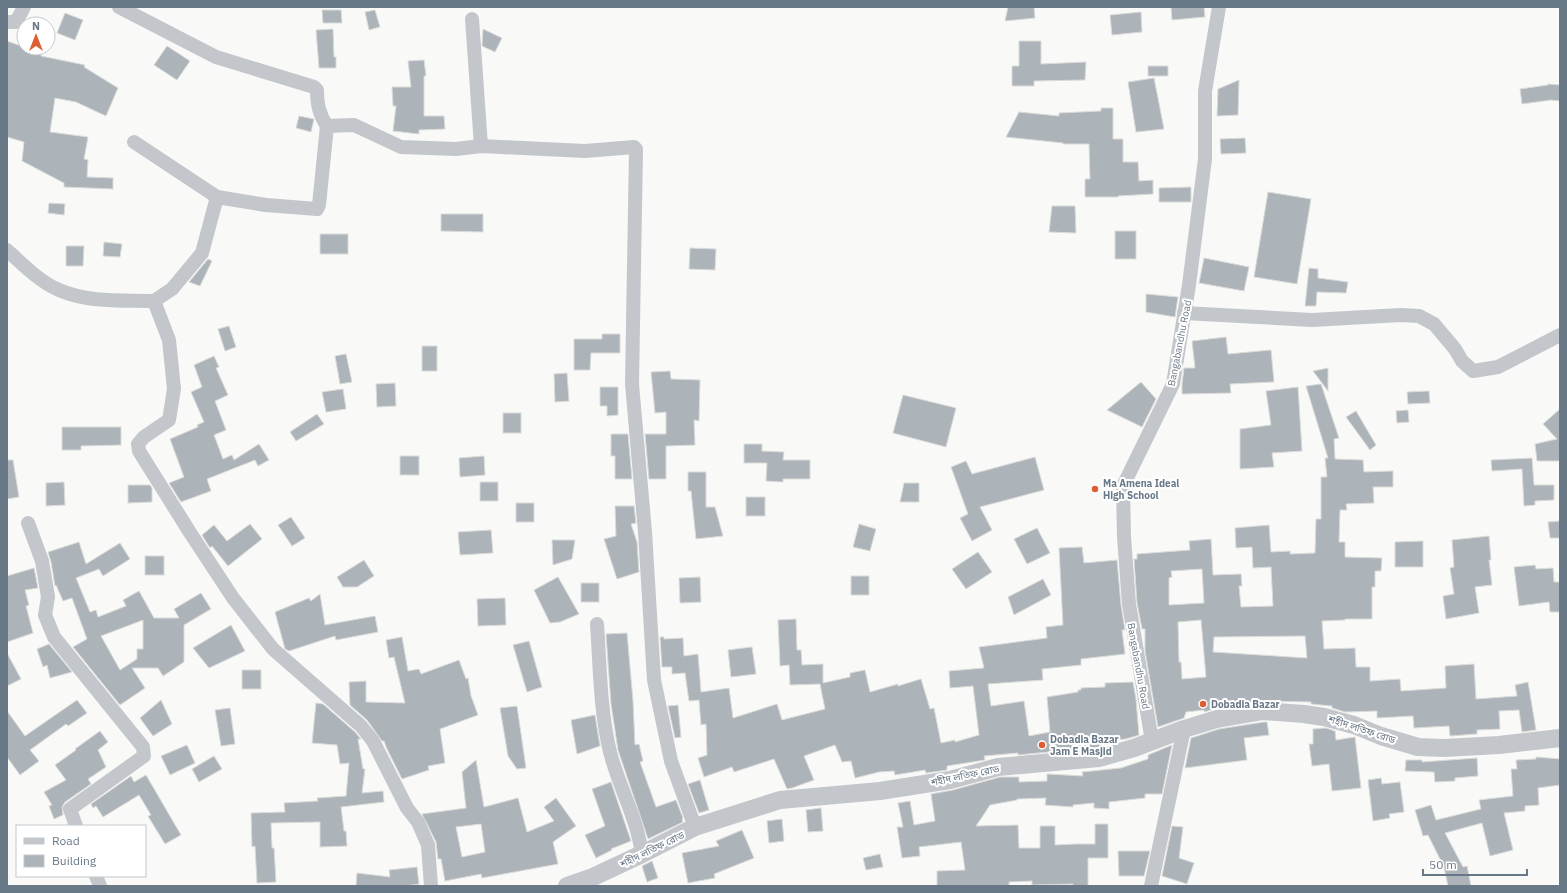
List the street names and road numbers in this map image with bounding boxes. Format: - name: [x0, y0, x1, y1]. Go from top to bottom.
- street label: Bangabandhu Road: [1165, 299, 1194, 387]
- street label: Bangabandhu Road: [1125, 622, 1153, 710]
- street label: শহীদ লতিফ রোড: [1326, 712, 1398, 747]
- street label: শহীদ লতিফ রোড: [929, 762, 1001, 789]
- street label: শহীদ লতিফ রোড: [617, 828, 687, 871]

